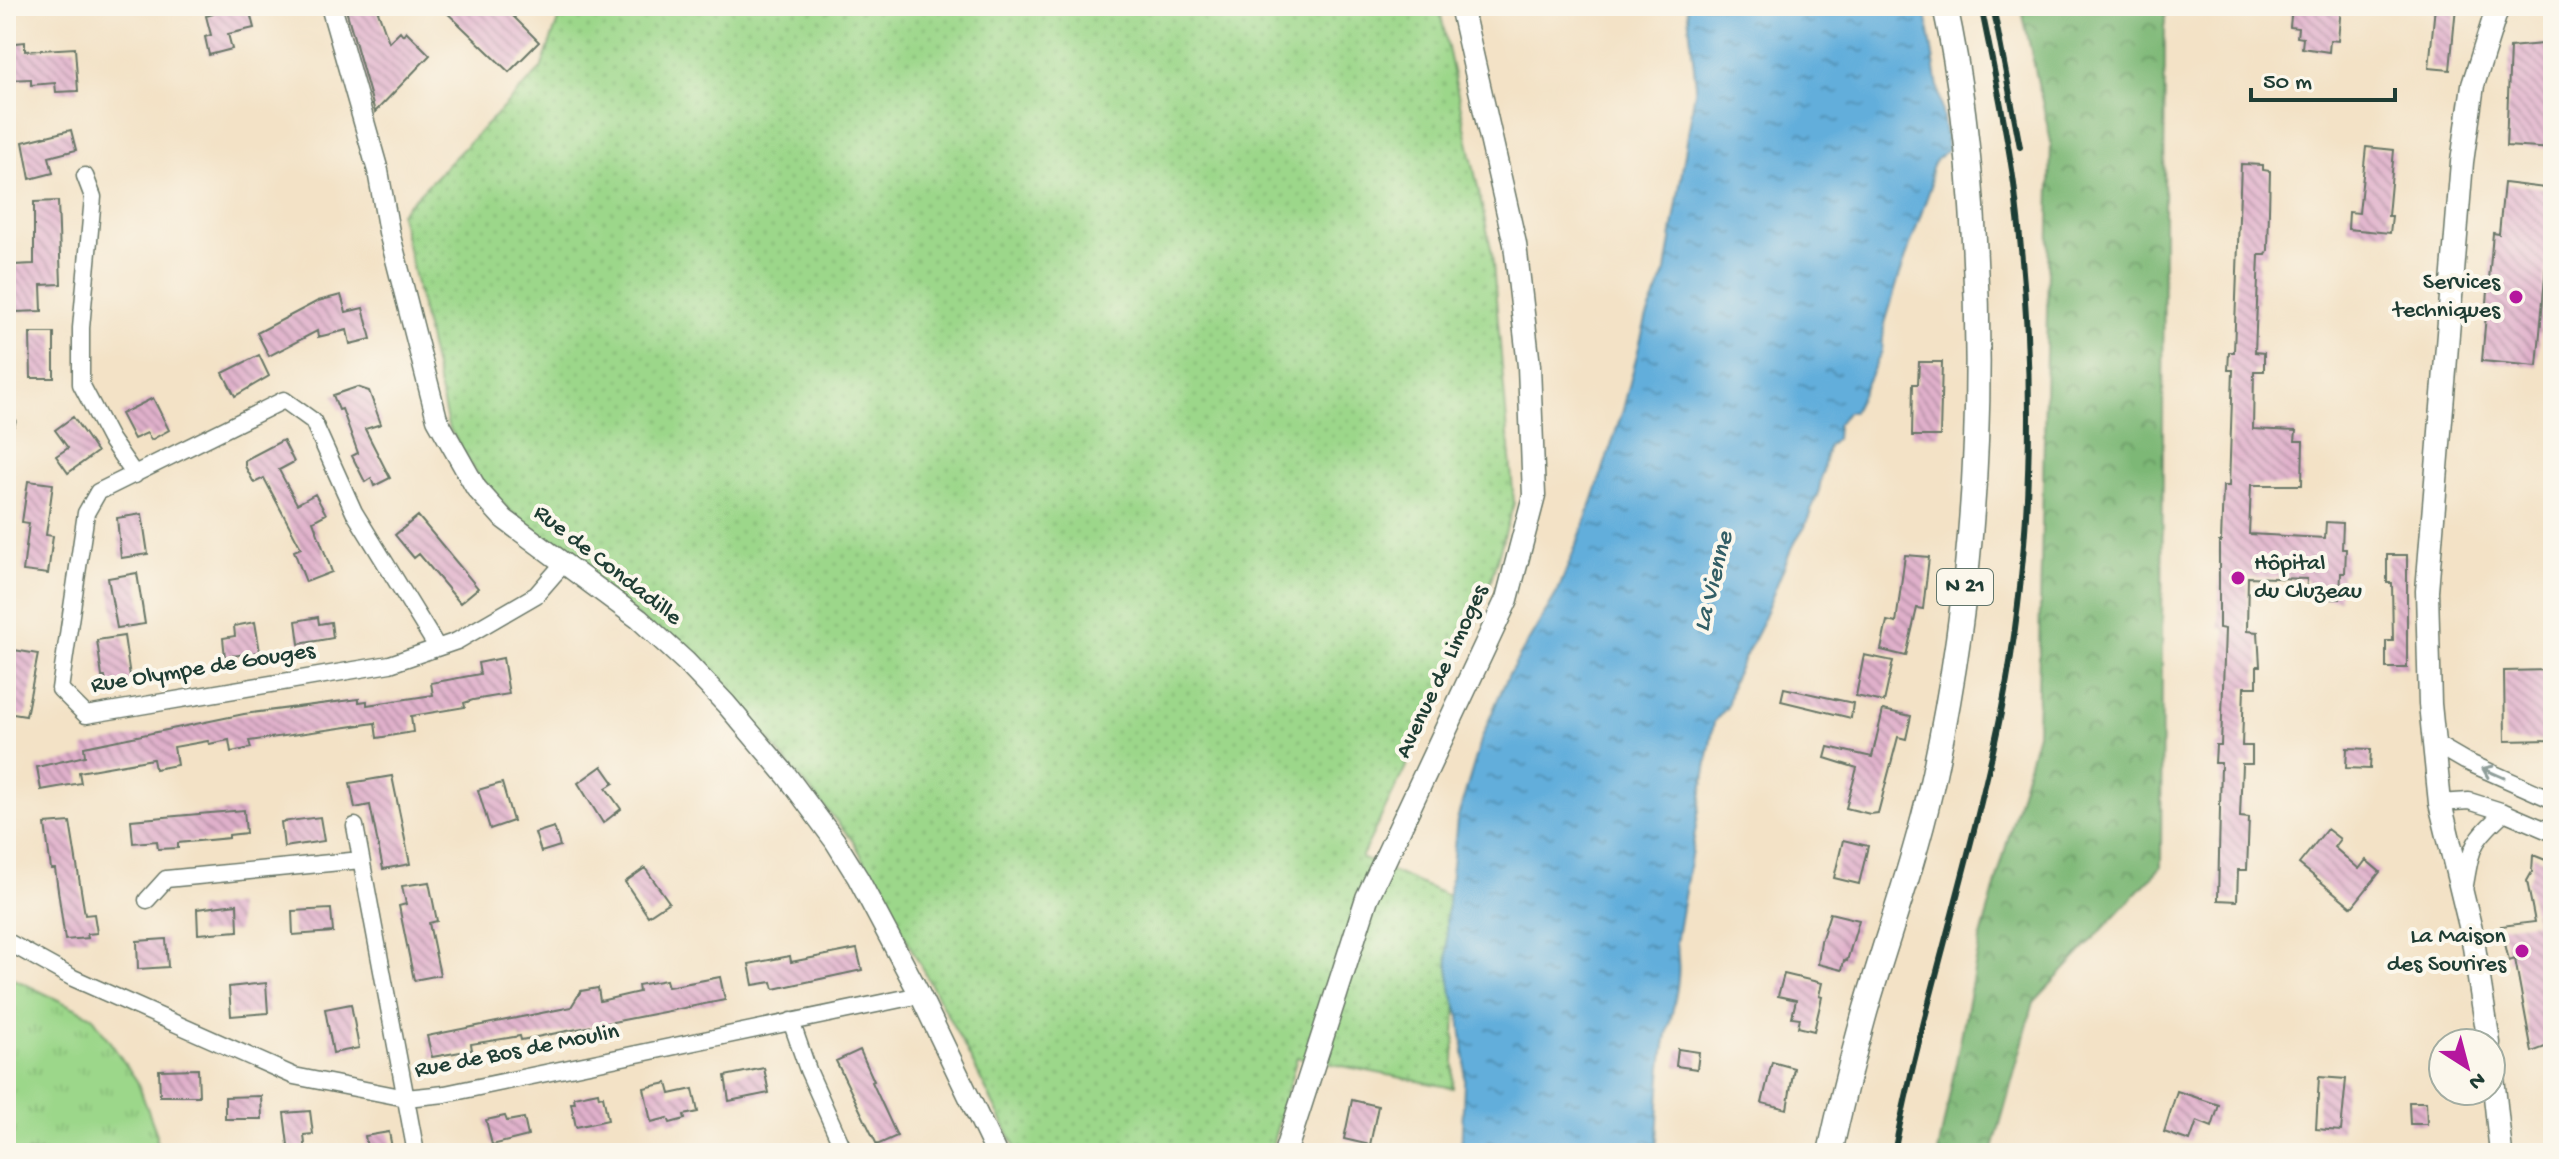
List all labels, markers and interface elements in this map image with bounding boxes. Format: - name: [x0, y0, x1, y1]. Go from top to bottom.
- scale bar: [2251, 52, 2395, 102]
- text: 50 m: [2263, 69, 2312, 98]
- place label: Services techniques: [2391, 269, 2501, 326]
- marker: Services techniques: [2507, 288, 2525, 306]
- street label: Rue de Condadille: [527, 499, 688, 633]
- water label: La Vienne: [1688, 527, 1743, 635]
- place label: Hôpital du Cluzeau: [2254, 550, 2362, 607]
- road number: N 21: [1937, 569, 1993, 605]
- marker: Hôpital du Cluzeau: [2229, 569, 2247, 587]
- street label: Avenue de Limoges: [1390, 579, 1496, 763]
- street label: Rue Olympe de Gouges: [89, 637, 318, 701]
- one-way arrow: [2481, 765, 2505, 780]
- place label: La Maison des Sourires: [2387, 923, 2507, 980]
- marker: La Maison des Sourires: [2513, 942, 2531, 960]
- street label: Rue de Bos de Moulin: [412, 1018, 622, 1086]
- north arrow: [2427, 1027, 2507, 1107]
- text: N: [2463, 1065, 2490, 1095]

